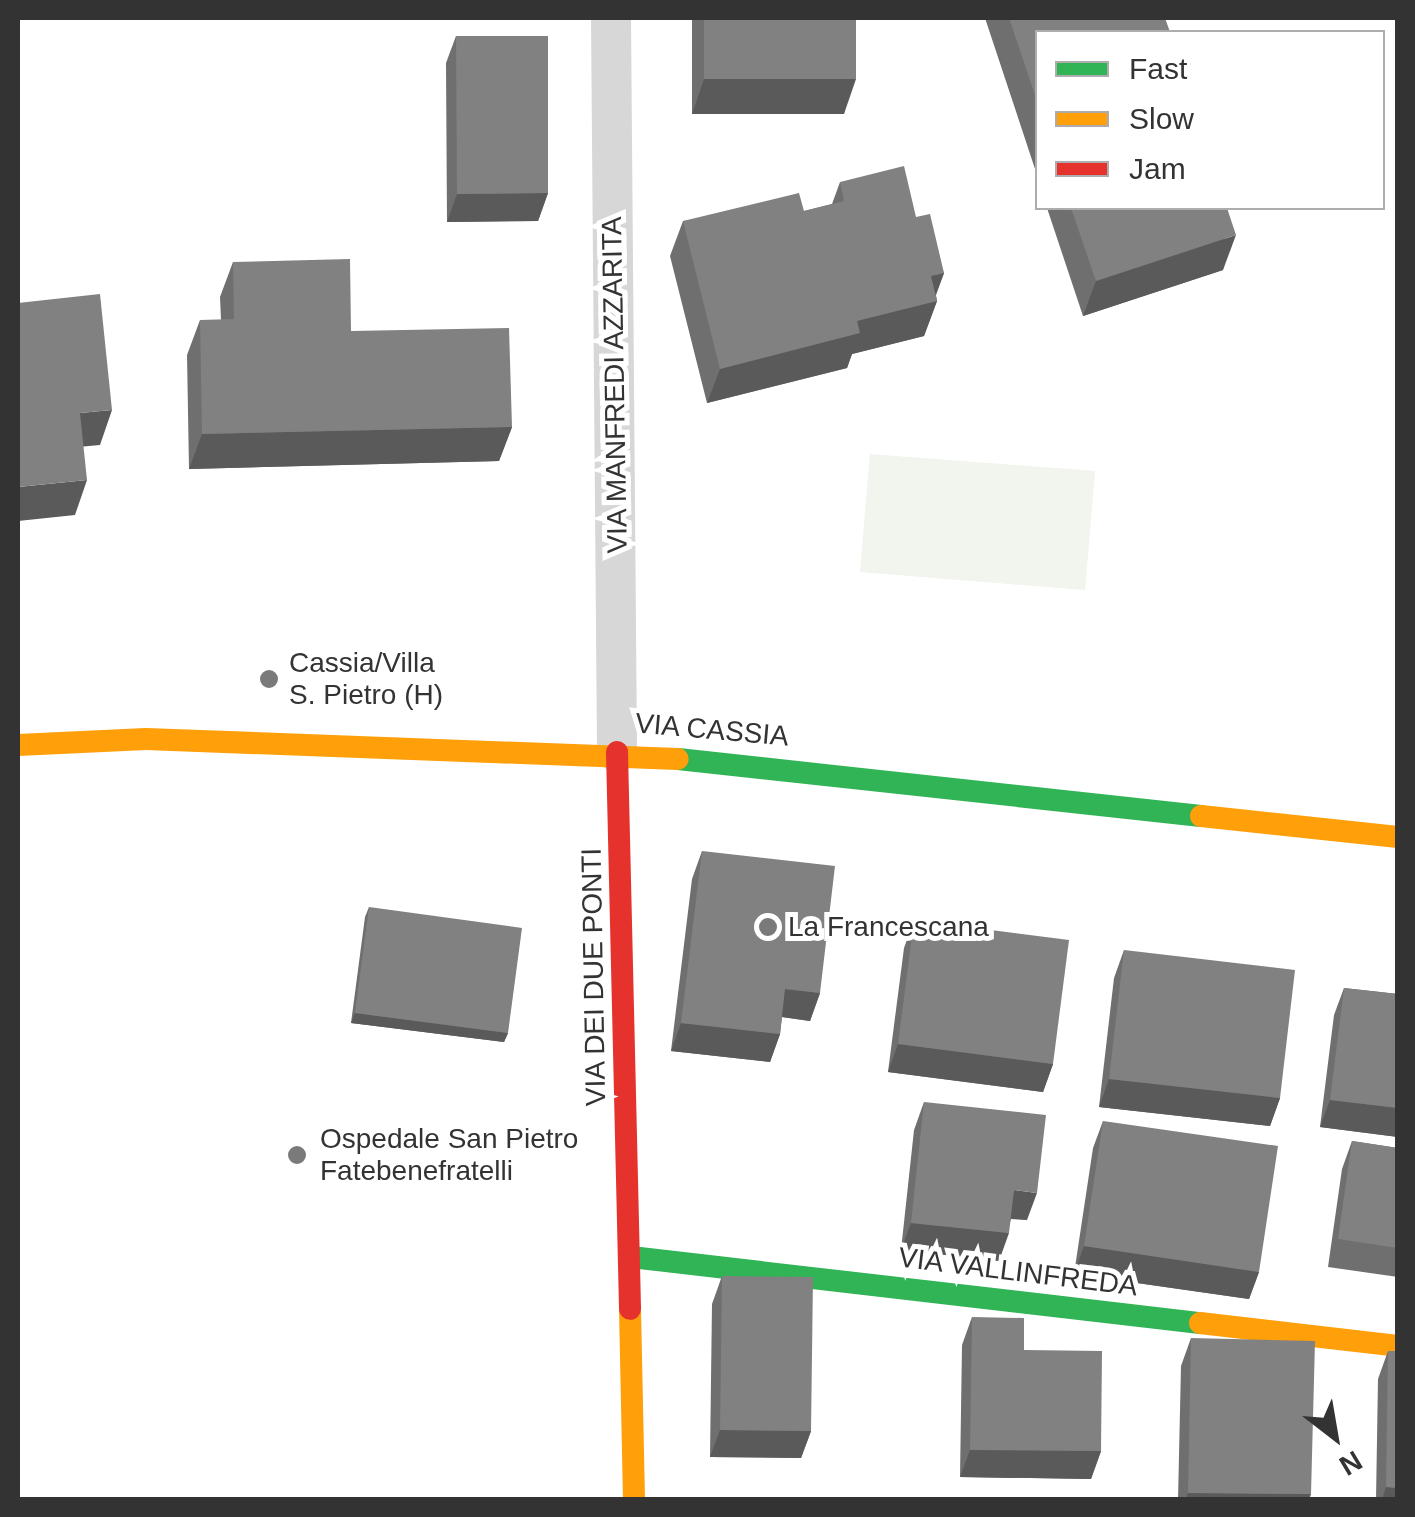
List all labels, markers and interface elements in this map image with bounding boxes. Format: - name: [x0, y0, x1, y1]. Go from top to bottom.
- legend: [1035, 30, 1385, 210]
- text: Fast: [1129, 52, 1187, 85]
- text: Slow: [1129, 102, 1194, 135]
- text: Jam: [1129, 152, 1186, 185]
- street label: VIA MANFREDI AZZARITA: [595, 215, 635, 555]
- place label: Cassia/Villa S. Pietro (H): [289, 646, 443, 712]
- marker: Cassia/Villa S. Pietro (H): [258, 668, 280, 690]
- street label: VIA CASSIA: [633, 706, 791, 754]
- street label: VIA DEI DUE PONTI: [575, 847, 613, 1107]
- place label: La Francescana: [788, 910, 989, 944]
- marker: La Francescana: [757, 916, 779, 938]
- place label: Ospedale San Pietro Fatebenefratelli: [320, 1122, 578, 1188]
- marker: Ospedale San Pietro Fatebenefratelli: [284, 1142, 310, 1168]
- street label: VIA VALLINFREDA: [896, 1241, 1140, 1303]
- north arrow: [1285, 1387, 1385, 1487]
- text: N: [1334, 1445, 1367, 1482]

